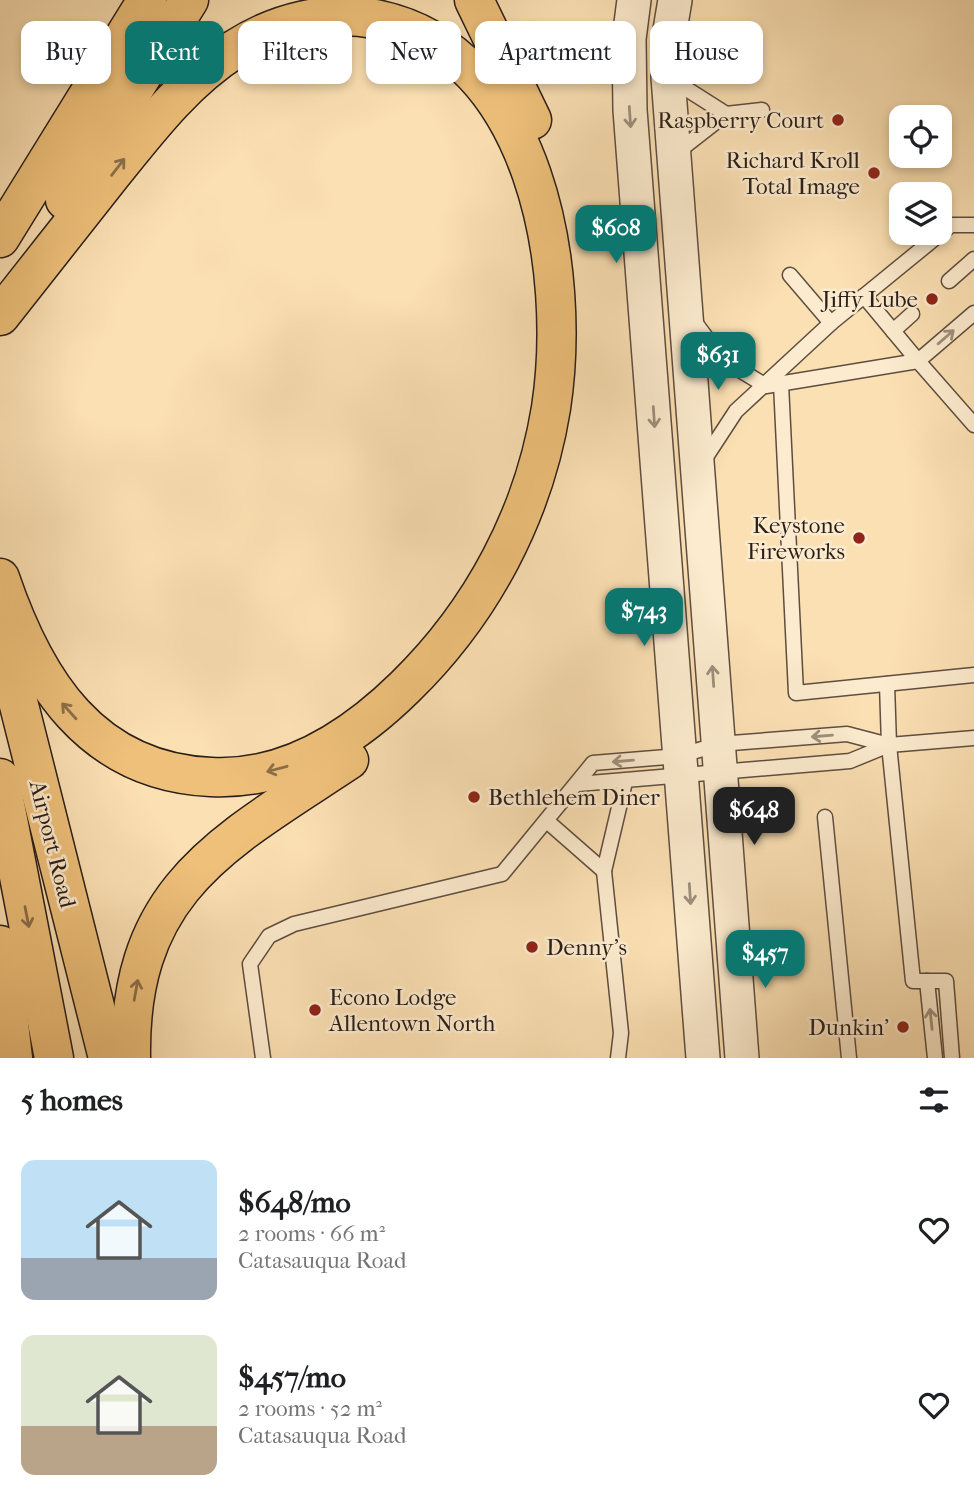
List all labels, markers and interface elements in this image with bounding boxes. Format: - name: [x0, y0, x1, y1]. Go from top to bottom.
- chip: Buy: [21, 21, 111, 84]
- chip: Rent: [125, 21, 224, 84]
- chip: Filters: [238, 21, 352, 84]
- chip: New: [366, 21, 461, 84]
- chip: Apartment: [475, 21, 636, 84]
- chip: House: [650, 21, 763, 84]
- one-way arrow: [624, 105, 637, 128]
- map controls: [889, 105, 952, 245]
- button: locate: [889, 105, 952, 168]
- place label: Raspberry Court: [657, 107, 824, 134]
- marker: Raspberry Court: [830, 112, 846, 128]
- place label: Richard Kroll Total Image: [726, 147, 861, 200]
- one-way arrow: [111, 158, 126, 176]
- marker: Richard Kroll Total Image: [866, 165, 882, 181]
- button: layers: [889, 182, 952, 245]
- pin: $608: [575, 205, 657, 265]
- text: $608: [591, 214, 641, 241]
- place label: Jiffy Lube: [820, 286, 918, 313]
- marker: Jiffy Lube: [924, 291, 940, 307]
- one-way arrow: [937, 329, 955, 345]
- pin: $631: [677, 332, 759, 392]
- text: $631: [697, 341, 739, 368]
- one-way arrow: [647, 405, 660, 428]
- place label: Keystone Fireworks: [747, 512, 845, 565]
- marker: Keystone Fireworks: [851, 530, 867, 546]
- pin: $743: [603, 588, 685, 648]
- text: $743: [621, 597, 667, 624]
- one-way arrow: [706, 666, 719, 688]
- one-way arrow: [61, 703, 78, 720]
- one-way arrow: [811, 730, 834, 743]
- one-way arrow: [612, 755, 635, 768]
- one-way arrow: [266, 764, 288, 777]
- street label: Airport Road: [23, 777, 81, 911]
- place label: Bethlehem Diner: [488, 784, 660, 811]
- pin: $648: [713, 788, 795, 847]
- marker: Bethlehem Diner: [466, 789, 482, 805]
- text: $648: [729, 796, 779, 823]
- one-way arrow: [684, 883, 697, 905]
- one-way arrow: [21, 905, 34, 928]
- pin: $457: [724, 930, 806, 990]
- place label: Denny's: [546, 934, 627, 961]
- marker: Denny's: [524, 939, 540, 955]
- text: $457: [742, 939, 788, 966]
- one-way arrow: [130, 979, 143, 1002]
- place label: Econo Lodge Allentown North: [328, 984, 496, 1037]
- marker: Econo Lodge Allentown North: [307, 1002, 323, 1018]
- one-way arrow: [924, 1009, 937, 1031]
- place label: Dunkin': [808, 1014, 889, 1041]
- marker: Dunkin': [895, 1019, 911, 1035]
- icon: filters: [915, 1081, 953, 1119]
- text: 5 homes: [21, 1083, 123, 1118]
- text: $648/mo: [238, 1185, 351, 1220]
- icon: home: [77, 1188, 161, 1272]
- icon: heart: [915, 1211, 953, 1249]
- text: 2 rooms · 66 m²: [238, 1220, 385, 1247]
- text: Catasauqua Road: [238, 1247, 407, 1274]
- text: $457/mo: [238, 1360, 346, 1395]
- icon: home: [77, 1363, 161, 1447]
- icon: heart: [915, 1386, 953, 1424]
- text: 2 rooms · 52 m²: [238, 1395, 382, 1422]
- text: Catasauqua Road: [238, 1422, 407, 1449]

